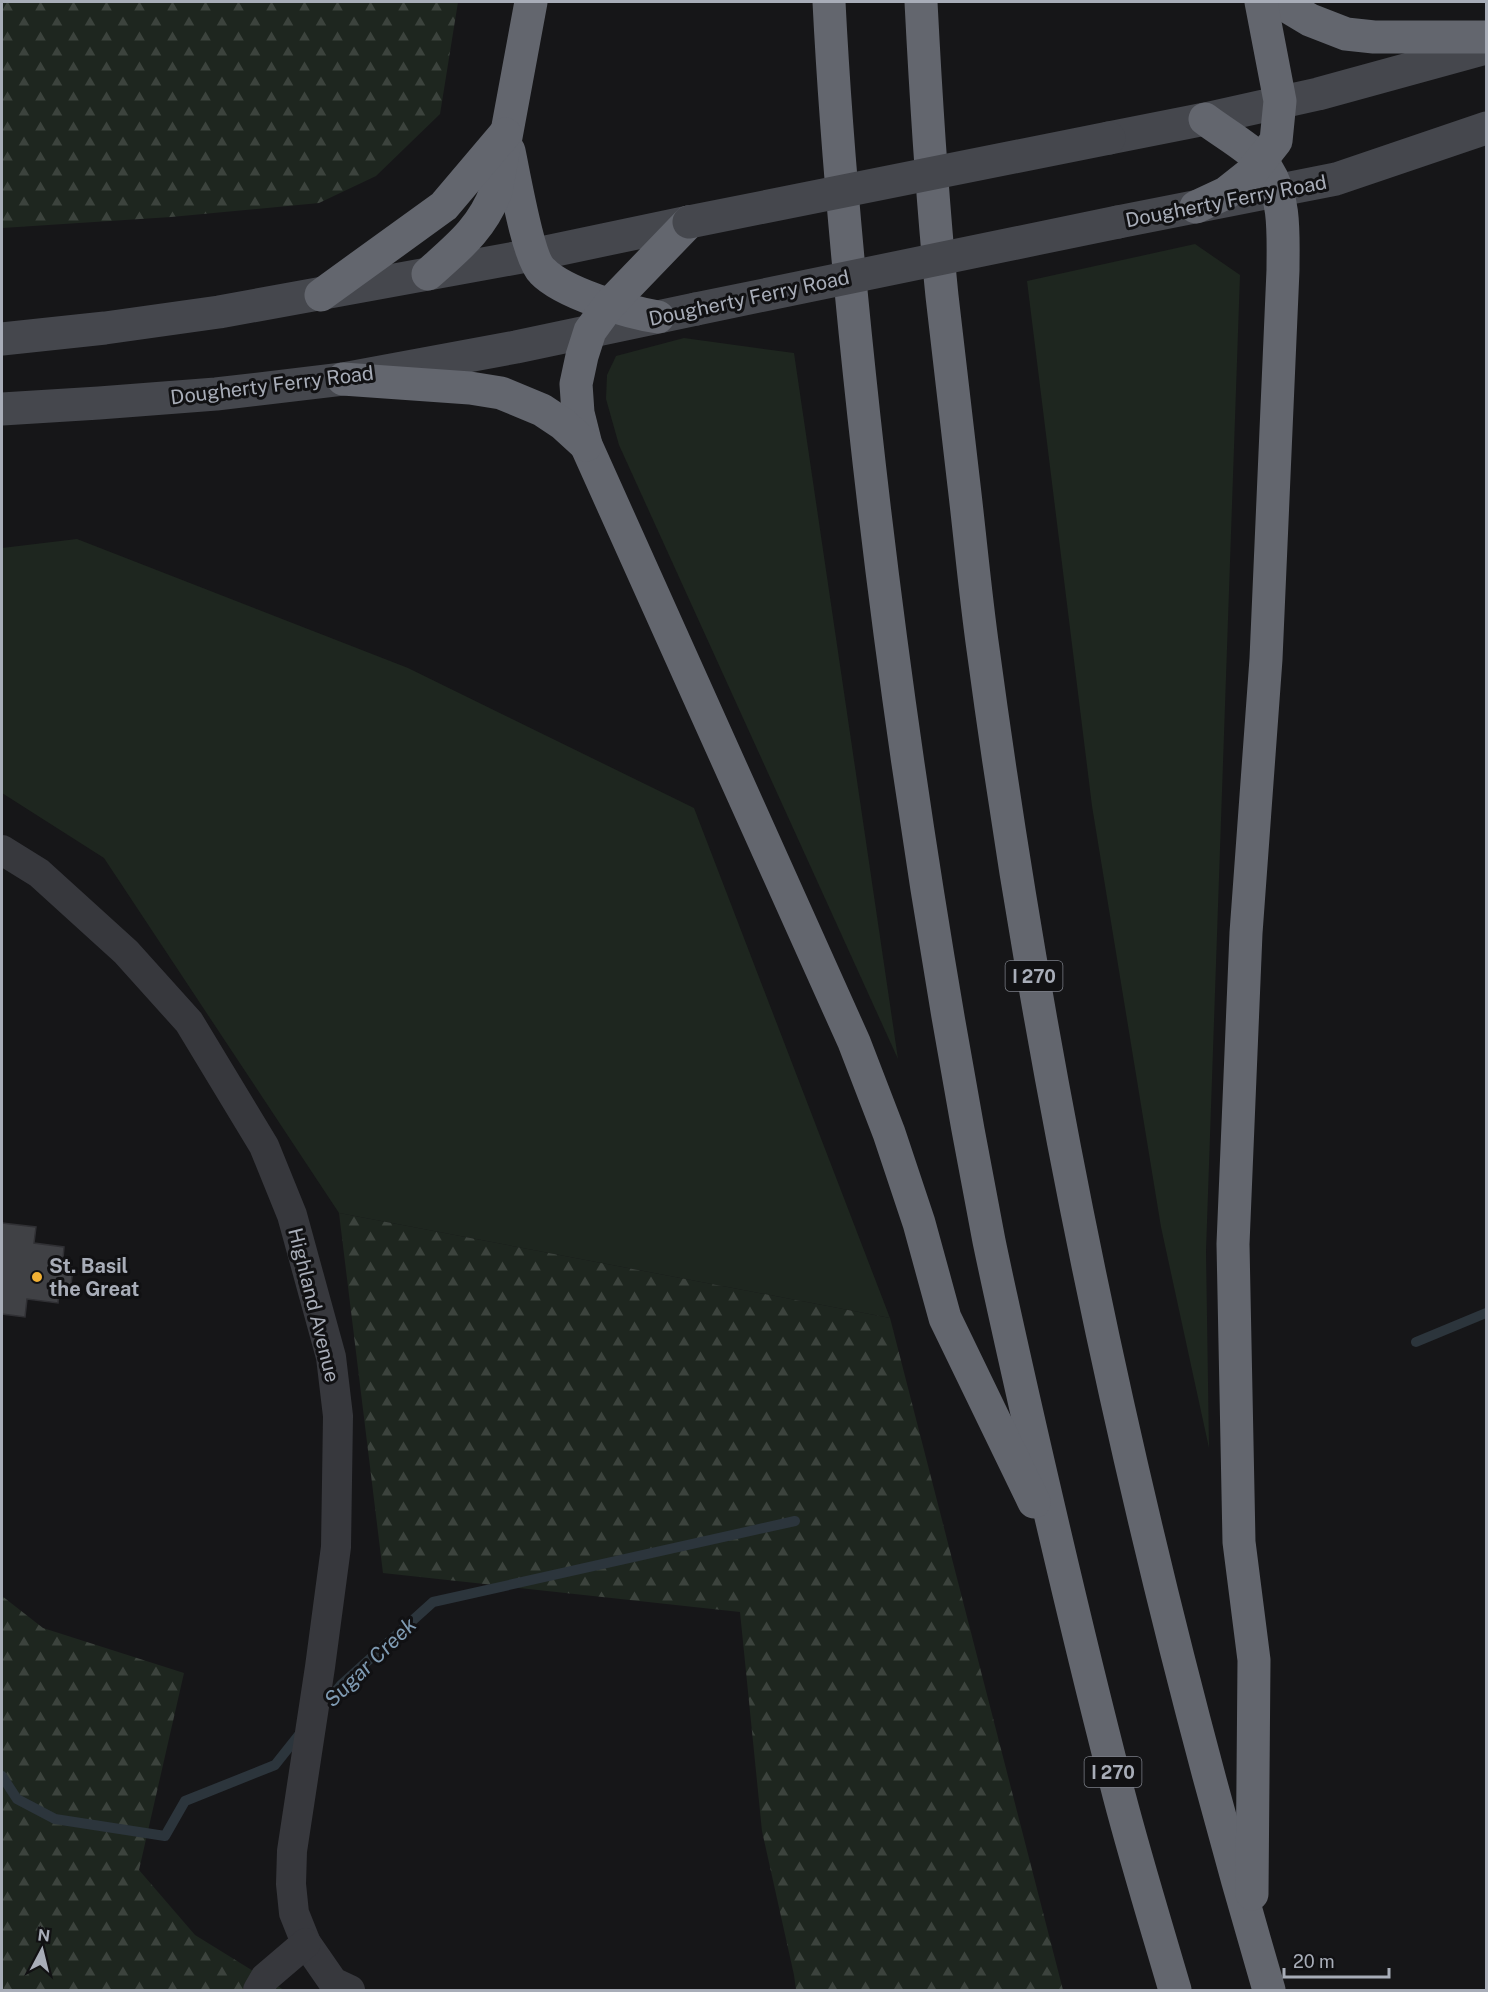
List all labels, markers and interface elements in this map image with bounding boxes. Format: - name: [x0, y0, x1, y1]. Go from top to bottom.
- street label: Dougherty Ferry Road: [1123, 170, 1329, 232]
- street label: Dougherty Ferry Road: [646, 265, 852, 331]
- street label: Dougherty Ferry Road: [169, 361, 375, 409]
- road number: I 270: [1006, 961, 1062, 991]
- street label: Highland Avenue: [283, 1225, 345, 1385]
- place label: St. Basil the Great: [49, 1254, 139, 1301]
- marker: St. Basil the Great: [30, 1270, 44, 1284]
- water label: Sugar Creek: [319, 1612, 422, 1712]
- road number: I 270: [1084, 1757, 1142, 1787]
- north arrow: [12, 1920, 72, 1980]
- text: N: [36, 1925, 51, 1946]
- scale bar: [1284, 1941, 1389, 1979]
- text: 20 m: [1293, 1951, 1335, 1972]

